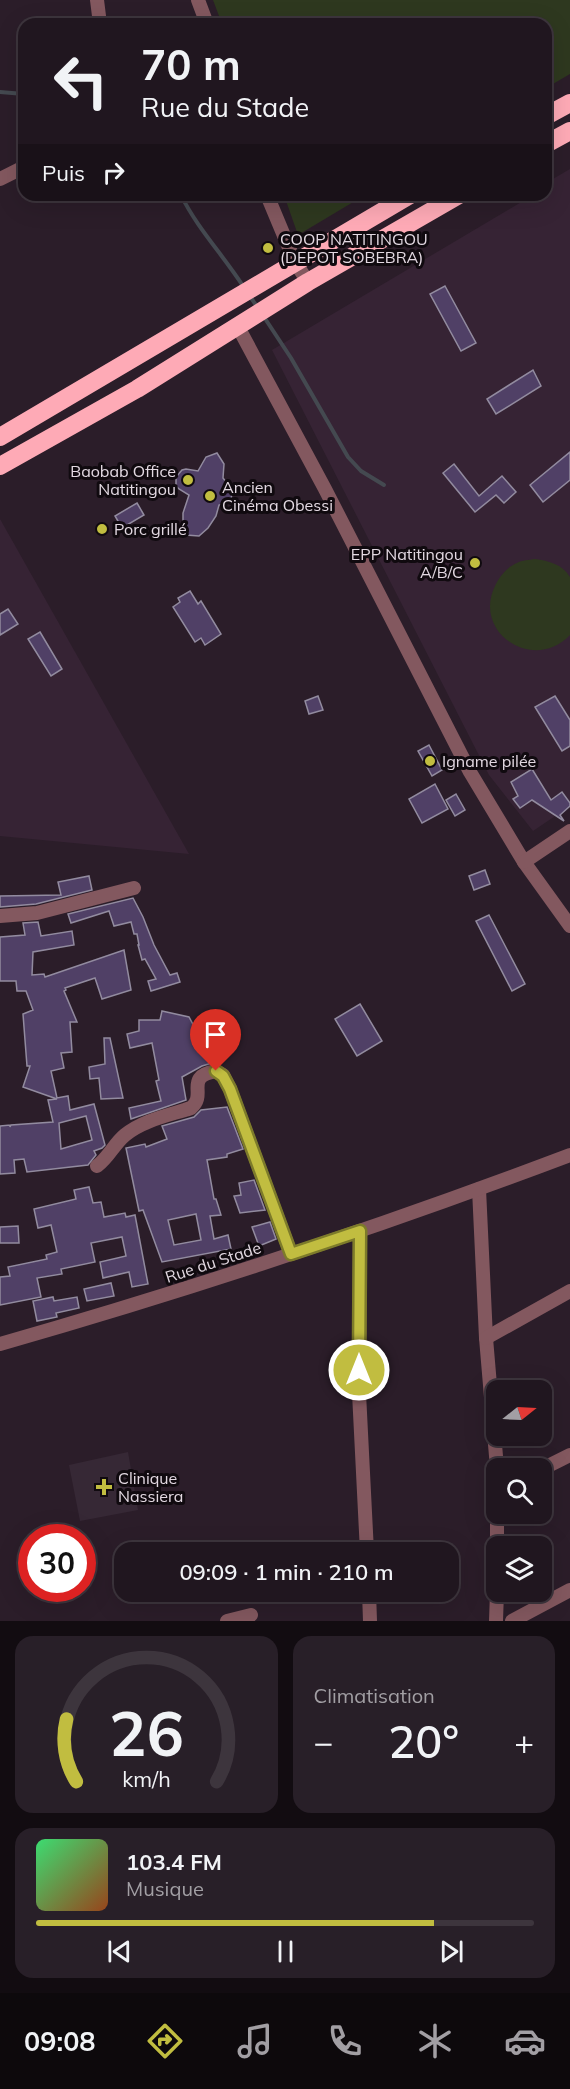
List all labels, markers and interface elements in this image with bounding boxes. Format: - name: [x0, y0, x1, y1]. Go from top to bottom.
- text: 70 m: [141, 38, 241, 91]
- icon: left: [42, 42, 120, 120]
- text: Rue du Stade: [141, 90, 309, 124]
- icon: right: [97, 156, 130, 189]
- text: Puis: [42, 159, 85, 187]
- place label: COOP NATITINGOU (DEPOT SOBEBRA): [280, 229, 428, 267]
- marker: COOP NATITINGOU (DEPOT SOBEBRA): [261, 241, 275, 255]
- place label: Baobab Office Natitingou: [70, 461, 176, 499]
- marker: Baobab Office Natitingou: [181, 473, 195, 487]
- place label: Ancien Cinéma Obessi: [222, 477, 333, 515]
- marker: Ancien Cinéma Obessi: [203, 489, 217, 503]
- place label: Porc grillé: [114, 519, 187, 539]
- marker: Porc grillé: [95, 522, 109, 536]
- place label: EPP Natitingou A/B/C: [351, 544, 463, 582]
- marker: EPP Natitingou A/B/C: [468, 556, 482, 570]
- place label: Igname pilée: [442, 751, 536, 771]
- marker: Igname pilée: [423, 754, 437, 768]
- pin: [190, 1009, 241, 1071]
- icon: arrive: [199, 1018, 232, 1051]
- street label: Rue du Stade: [163, 1237, 263, 1287]
- position arrow: [327, 1338, 391, 1402]
- north arrow: [486, 1380, 552, 1446]
- map controls: [486, 1380, 552, 1602]
- button: search: [486, 1458, 552, 1524]
- place label: Clinique Nassiera: [118, 1468, 183, 1506]
- marker: Clinique Nassiera: [95, 1478, 113, 1496]
- speed limit sign: 30: [18, 1524, 96, 1602]
- button: layers: [486, 1536, 552, 1602]
- text: 09:09 · 1 min · 210 m: [179, 1558, 394, 1586]
- text: Climatisation: [314, 1683, 435, 1708]
- text: 26: [109, 1693, 184, 1772]
- text: 20°: [388, 1713, 459, 1769]
- text: −: [314, 1721, 333, 1762]
- text: +: [514, 1721, 534, 1762]
- text: km/h: [122, 1765, 170, 1792]
- text: 103.4 FM: [126, 1848, 222, 1876]
- text: Musique: [126, 1876, 204, 1901]
- icon: previous: [103, 1935, 136, 1968]
- icon: pause: [269, 1935, 302, 1968]
- icon: next: [435, 1935, 468, 1968]
- icon: directions: [144, 2020, 186, 2062]
- icon: music: [234, 2020, 276, 2062]
- icon: phone: [324, 2020, 366, 2062]
- icon: climate: [414, 2020, 456, 2062]
- icon: car: [504, 2020, 546, 2062]
- text: 09:08: [24, 2024, 96, 2058]

